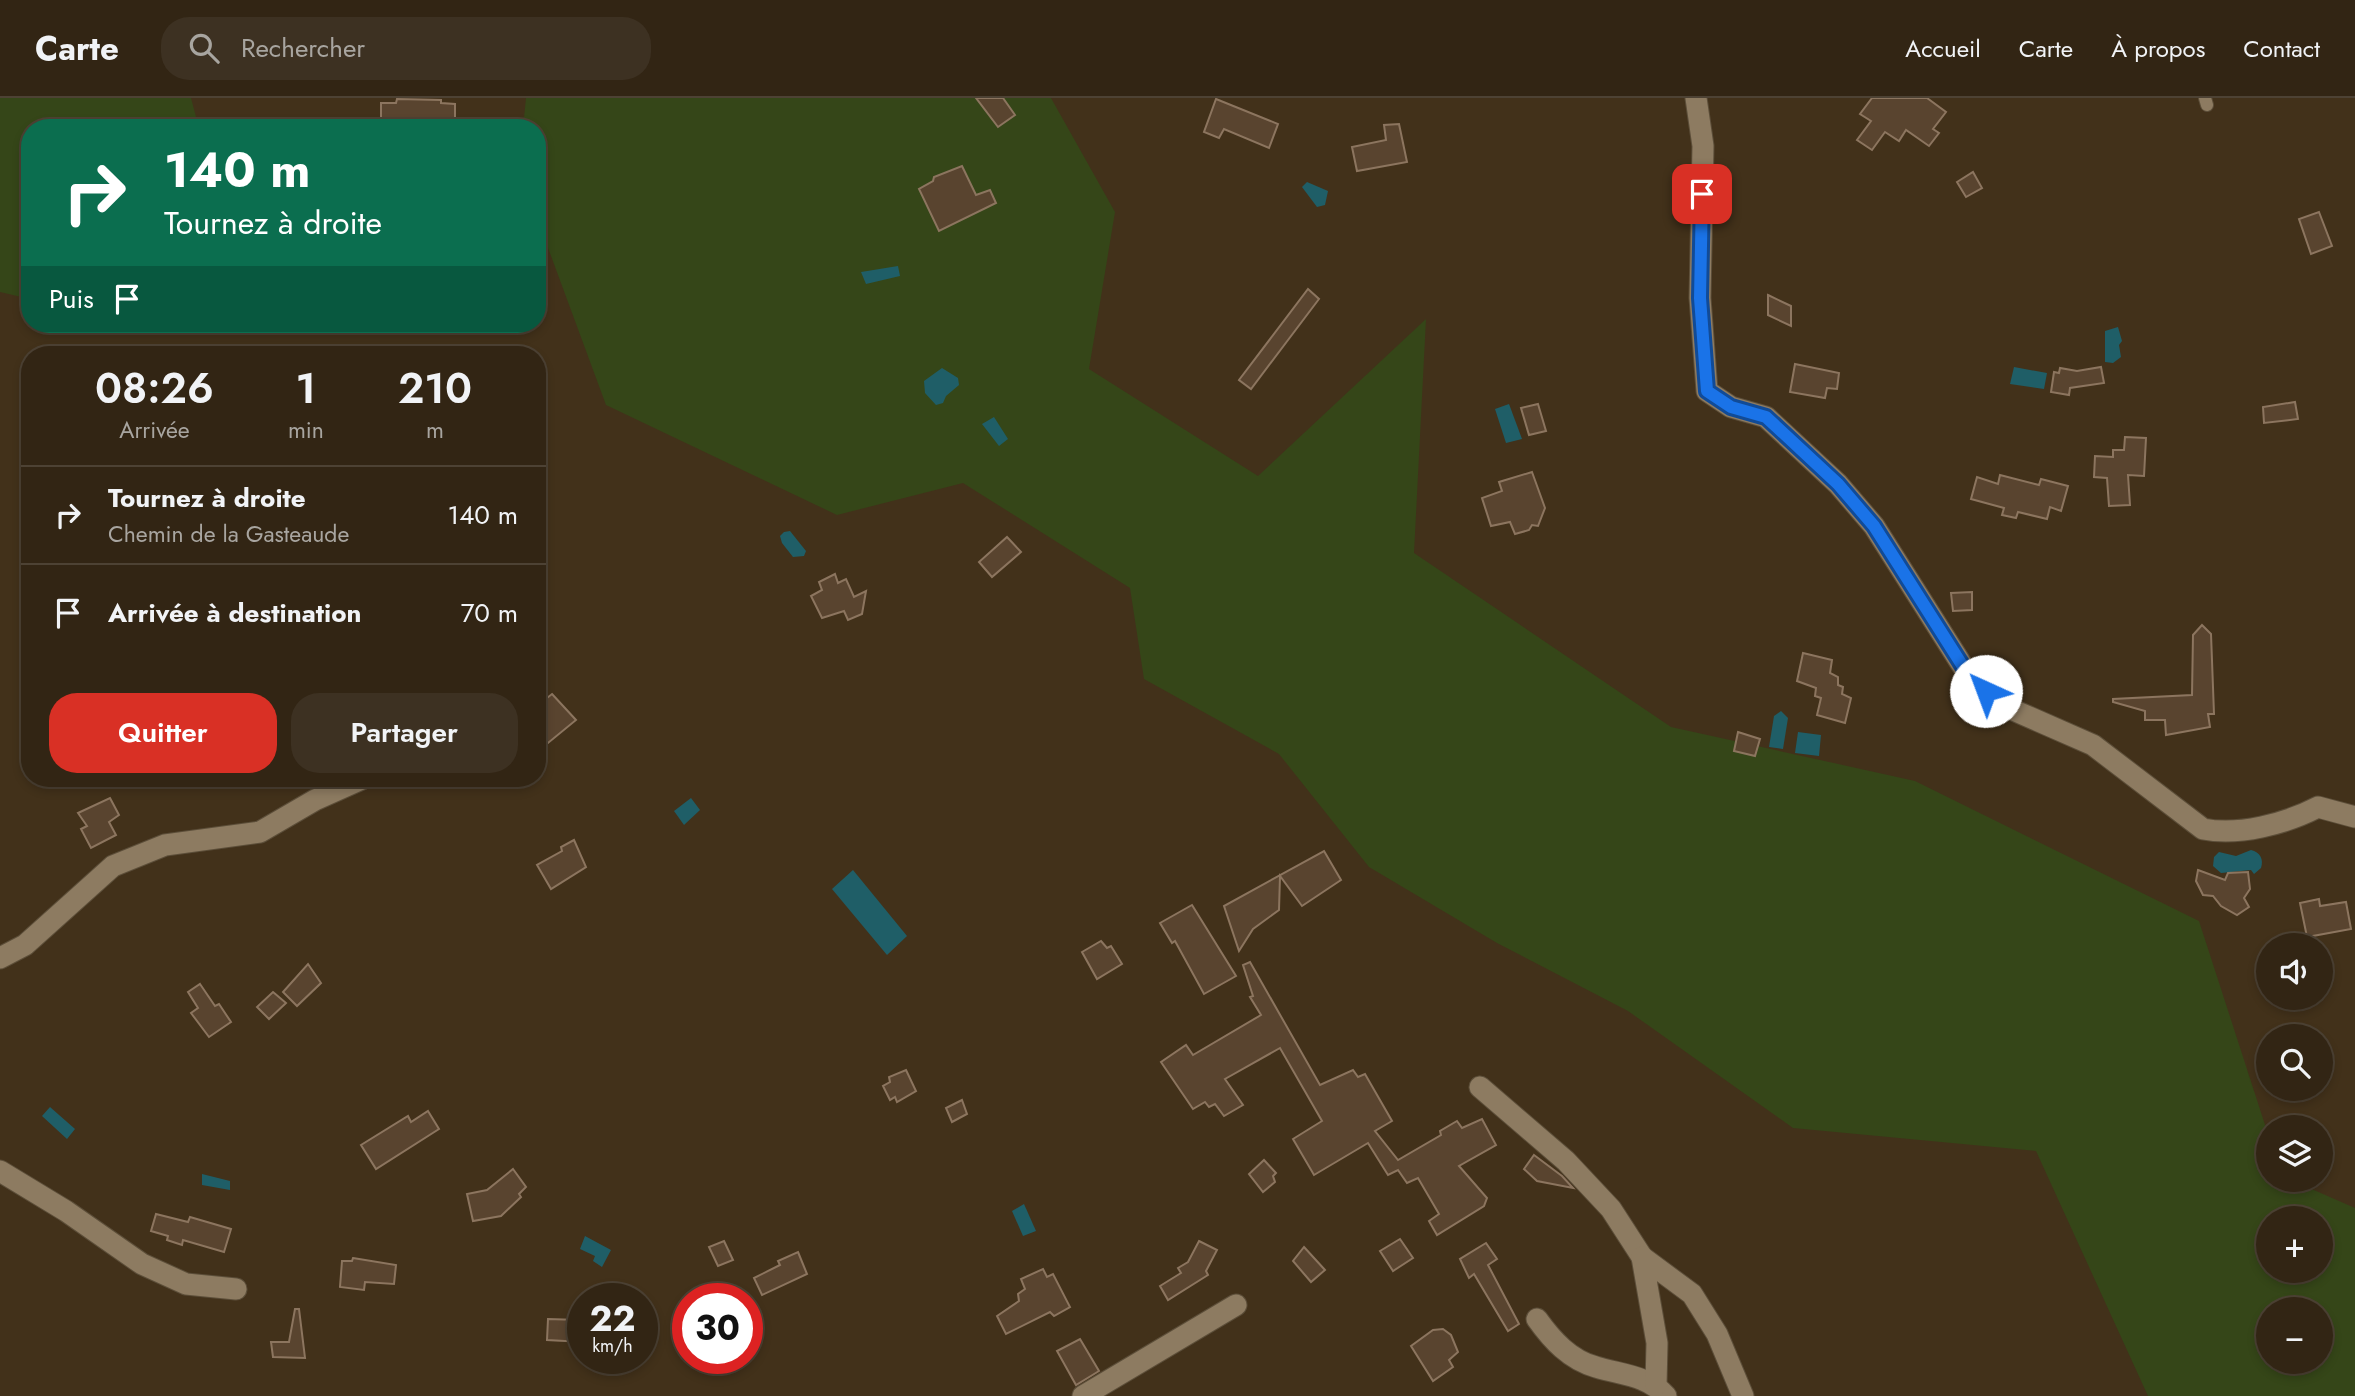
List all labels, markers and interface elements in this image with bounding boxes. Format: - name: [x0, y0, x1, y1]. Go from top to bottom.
- search box: [161, 17, 651, 80]
- text: Carte: [35, 25, 119, 72]
- icon: search: [185, 29, 223, 67]
- text: Rechercher: [241, 29, 365, 67]
- text: Accueil: [1905, 31, 1981, 66]
- text: Carte: [2019, 31, 2073, 66]
- text: À propos: [2111, 31, 2205, 66]
- text: Contact: [2243, 31, 2320, 66]
- text: 140 m: [164, 135, 310, 205]
- icon: right: [49, 147, 140, 238]
- pin: [1672, 164, 1732, 224]
- icon: arrive: [1683, 175, 1721, 213]
- text: Tournez à droite: [164, 200, 382, 246]
- text: Puis: [49, 280, 94, 318]
- icon: arrive: [108, 280, 146, 318]
- text: 08:26: [95, 358, 214, 419]
- text: 1: [296, 358, 316, 419]
- text: 210: [398, 358, 472, 419]
- text: Arrivée: [119, 413, 190, 447]
- text: min: [288, 413, 324, 447]
- text: m: [426, 413, 444, 447]
- text: Tournez à droite: [108, 479, 306, 517]
- icon: right: [49, 496, 87, 534]
- text: 140 m: [447, 496, 518, 534]
- text: Chemin de la Gasteaude: [108, 517, 349, 551]
- icon: arrive: [49, 594, 87, 632]
- text: Arrivée à destination: [108, 594, 361, 632]
- text: 70 m: [461, 594, 518, 632]
- position arrow: [1949, 654, 2023, 728]
- button: Quitter: [49, 693, 277, 773]
- button: Partager: [291, 693, 518, 773]
- map controls: [2256, 933, 2333, 1374]
- button: sound: [2256, 933, 2333, 1010]
- button: search: [2256, 1024, 2333, 1101]
- button: layers: [2256, 1115, 2333, 1192]
- button: +: [2256, 1206, 2333, 1283]
- speed limit sign: 30: [672, 1283, 763, 1374]
- text: 22: [590, 1294, 635, 1344]
- button: −: [2256, 1297, 2333, 1374]
- text: km/h: [592, 1333, 633, 1359]

